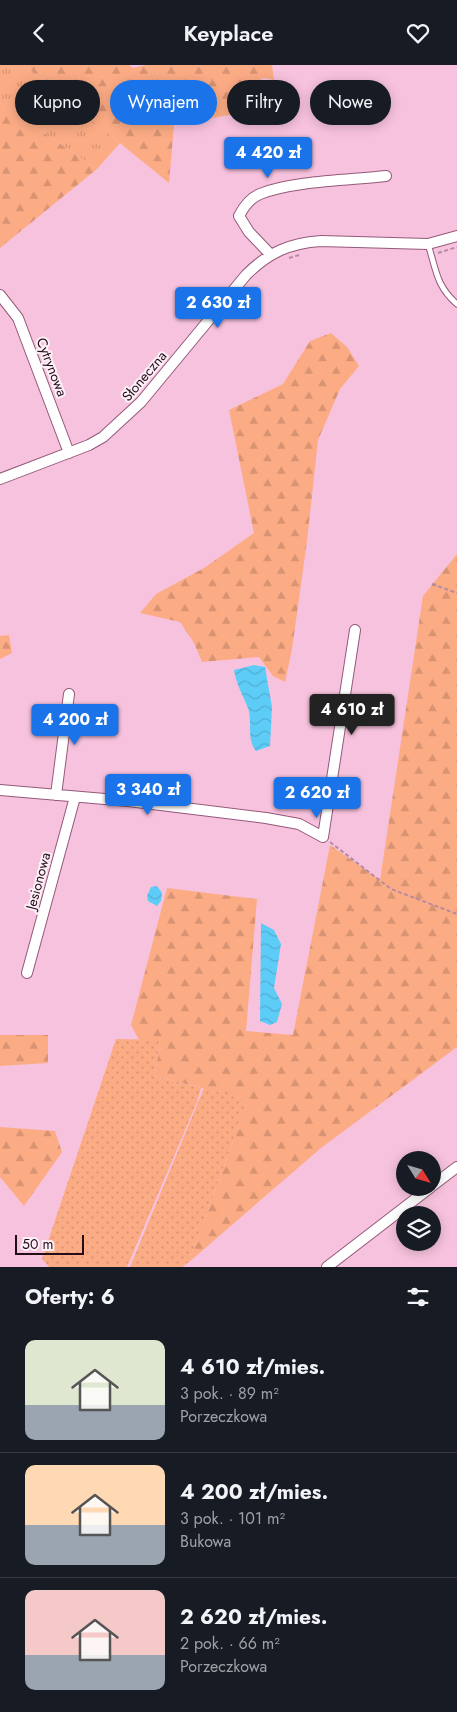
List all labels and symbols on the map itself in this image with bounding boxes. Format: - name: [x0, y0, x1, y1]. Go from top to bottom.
- pin: 4 420 zł: [216, 137, 320, 179]
- pin: 2 630 zł: [166, 287, 270, 329]
- street label: Cytrynowa: [32, 335, 72, 399]
- street label: Słoneczna: [117, 346, 171, 406]
- pin: 4 610 zł: [300, 693, 404, 736]
- pin: 4 200 zł: [23, 703, 127, 746]
- pin: 3 340 zł: [96, 773, 200, 816]
- pin: 2 620 zł: [265, 777, 369, 819]
- street label: Jesionowa: [20, 850, 55, 914]
- north arrow: [396, 1151, 441, 1196]
- scale bar: [15, 1232, 84, 1255]

